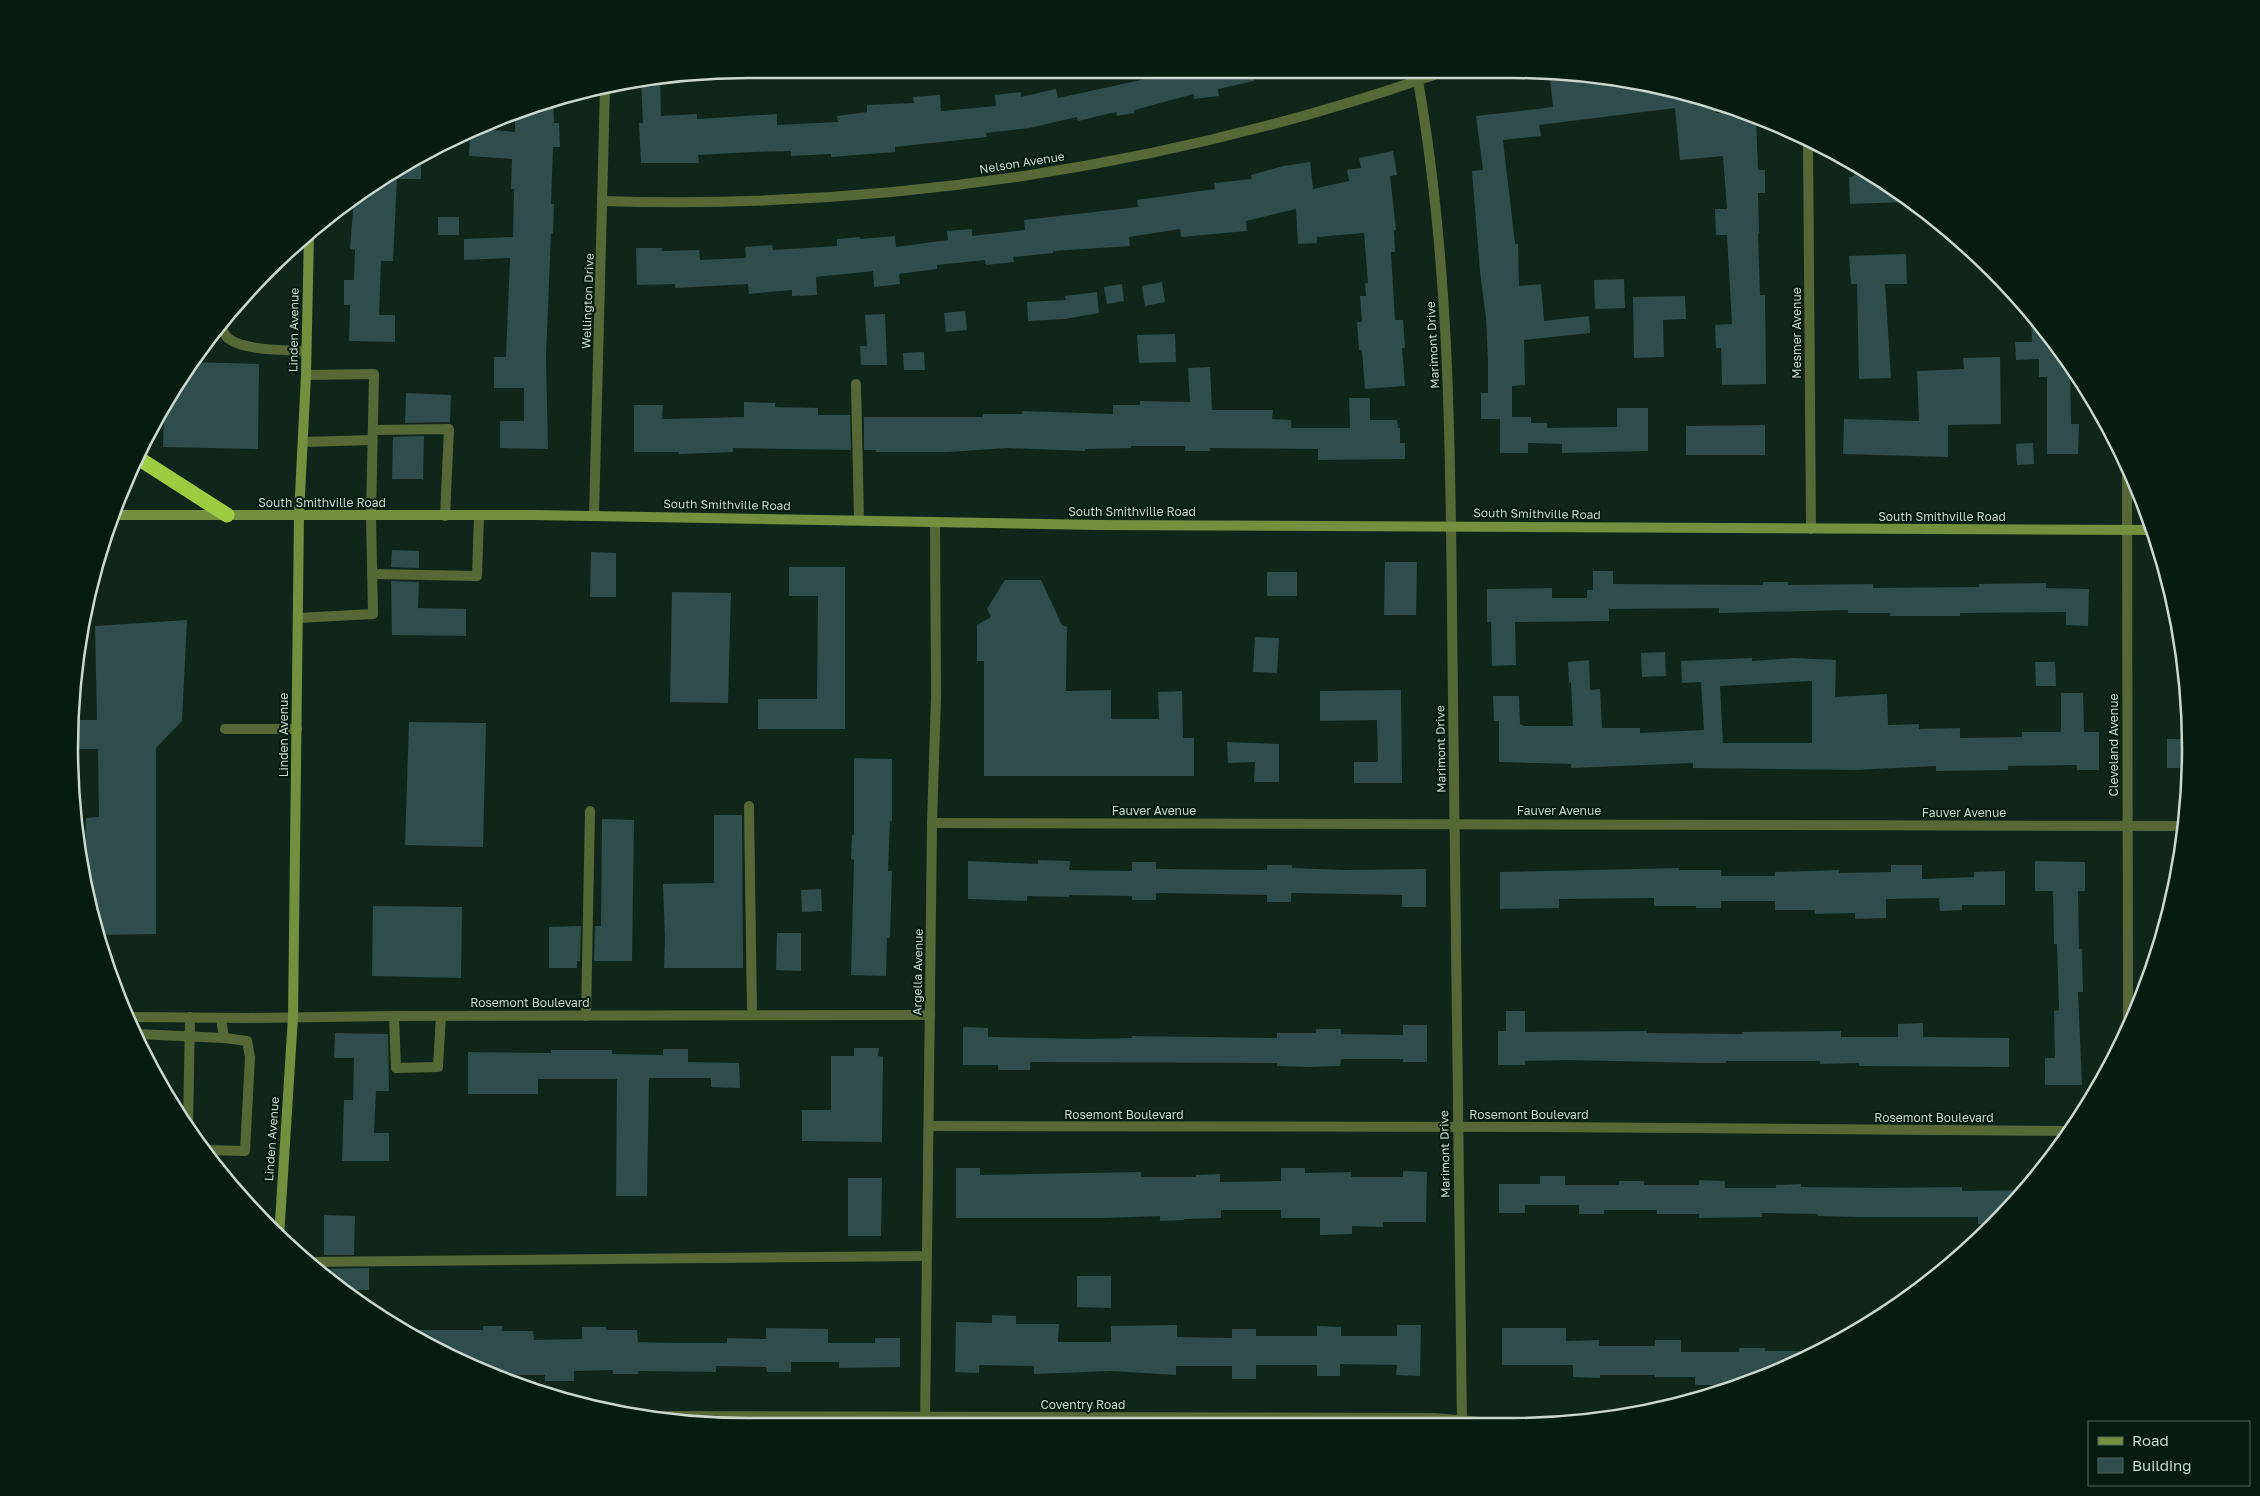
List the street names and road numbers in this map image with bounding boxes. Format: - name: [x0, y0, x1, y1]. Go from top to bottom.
- street label: Nelson Avenue: [978, 148, 1066, 177]
- street label: Wellington Drive: [578, 253, 597, 349]
- street label: Mesmer Avenue: [1789, 287, 1804, 379]
- street label: Linden Avenue: [285, 288, 302, 372]
- street label: Marimont Drive: [1423, 301, 1442, 389]
- street label: South Smithville Road: [258, 495, 386, 510]
- street label: South Smithville Road: [663, 496, 791, 513]
- street label: South Smithville Road: [1068, 504, 1196, 519]
- street label: South Smithville Road: [1473, 505, 1601, 522]
- street label: South Smithville Road: [1878, 509, 2006, 524]
- street label: Linden Avenue: [276, 693, 291, 777]
- street label: Cleveland Avenue: [2106, 694, 2121, 796]
- street label: Marimont Drive: [1432, 705, 1449, 793]
- street label: Fauver Avenue: [1112, 803, 1196, 818]
- street label: Fauver Avenue: [1517, 803, 1601, 818]
- street label: Fauver Avenue: [1922, 805, 2006, 820]
- street label: Argella Avenue: [909, 928, 926, 1015]
- street label: Rosemont Boulevard: [470, 995, 590, 1010]
- street label: Linden Avenue: [261, 1096, 282, 1182]
- street label: Rosemont Boulevard: [1064, 1107, 1184, 1122]
- street label: Rosemont Boulevard: [1469, 1107, 1589, 1122]
- street label: Marimont Drive: [1436, 1110, 1453, 1198]
- street label: Rosemont Boulevard: [1874, 1110, 1994, 1125]
- street label: Coventry Road: [1041, 1397, 1125, 1412]

